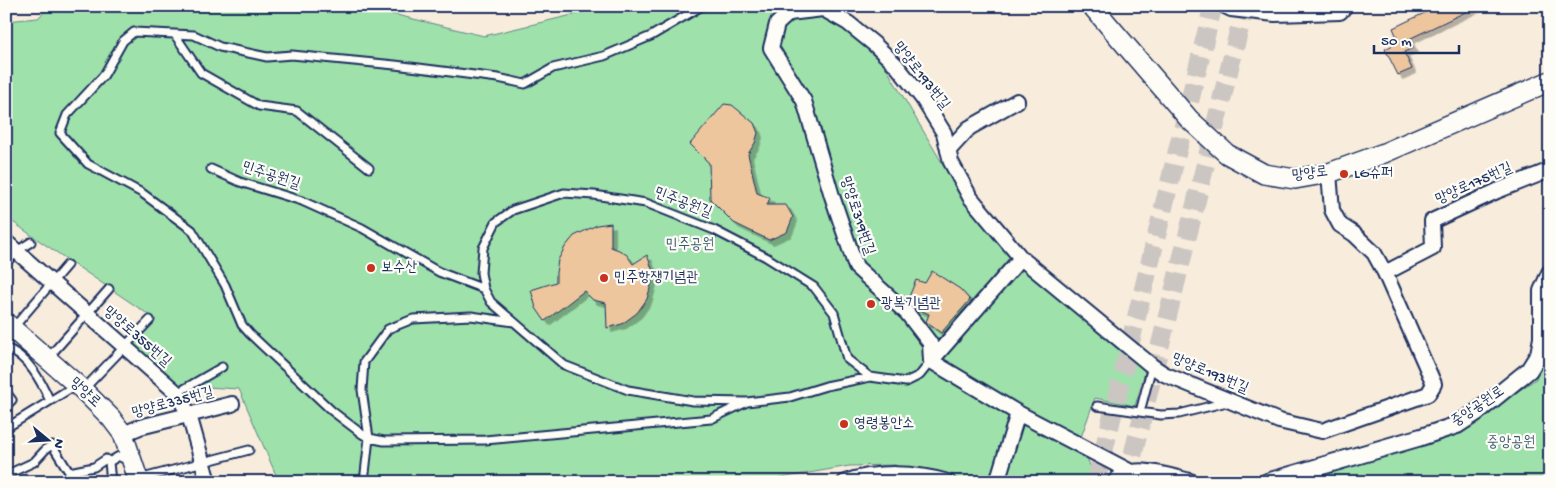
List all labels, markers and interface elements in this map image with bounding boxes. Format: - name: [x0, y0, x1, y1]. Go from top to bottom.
- scale bar: [1374, 22, 1458, 54]
- text: 50 m: [1381, 33, 1412, 51]
- street label: 망양로193번길: [889, 38, 953, 114]
- street label: 민주공원길: [240, 158, 302, 194]
- street label: 망양로175번길: [1433, 159, 1515, 209]
- street label: 망양로: [1291, 163, 1329, 185]
- place label: LG슈퍼: [1354, 165, 1393, 183]
- marker: LG슈퍼: [1338, 168, 1350, 180]
- street label: 망양로319번길: [836, 174, 878, 258]
- street label: 민주공원길: [652, 184, 714, 222]
- park label: 민주공원: [666, 236, 714, 254]
- place label: 보수산: [381, 259, 417, 277]
- marker: 보수산: [365, 262, 377, 274]
- place label: 민주항쟁기념관: [614, 269, 699, 287]
- marker: 민주항쟁기념관: [598, 272, 610, 284]
- place label: 광복기념관: [881, 295, 941, 313]
- marker: 광복기념관: [865, 298, 877, 310]
- street label: 망양로355번길: [99, 303, 175, 371]
- street label: 망양로193번길: [1169, 350, 1251, 398]
- street label: 망양로: [66, 374, 104, 412]
- street label: 망양로335번길: [130, 383, 216, 423]
- street label: 중앙공원로: [1448, 383, 1508, 431]
- place label: 영령봉안소: [854, 415, 914, 433]
- north arrow: [22, 416, 72, 466]
- marker: 영령봉안소: [838, 418, 850, 430]
- park label: 중앙공원: [1487, 434, 1535, 452]
- text: N: [48, 436, 67, 450]

